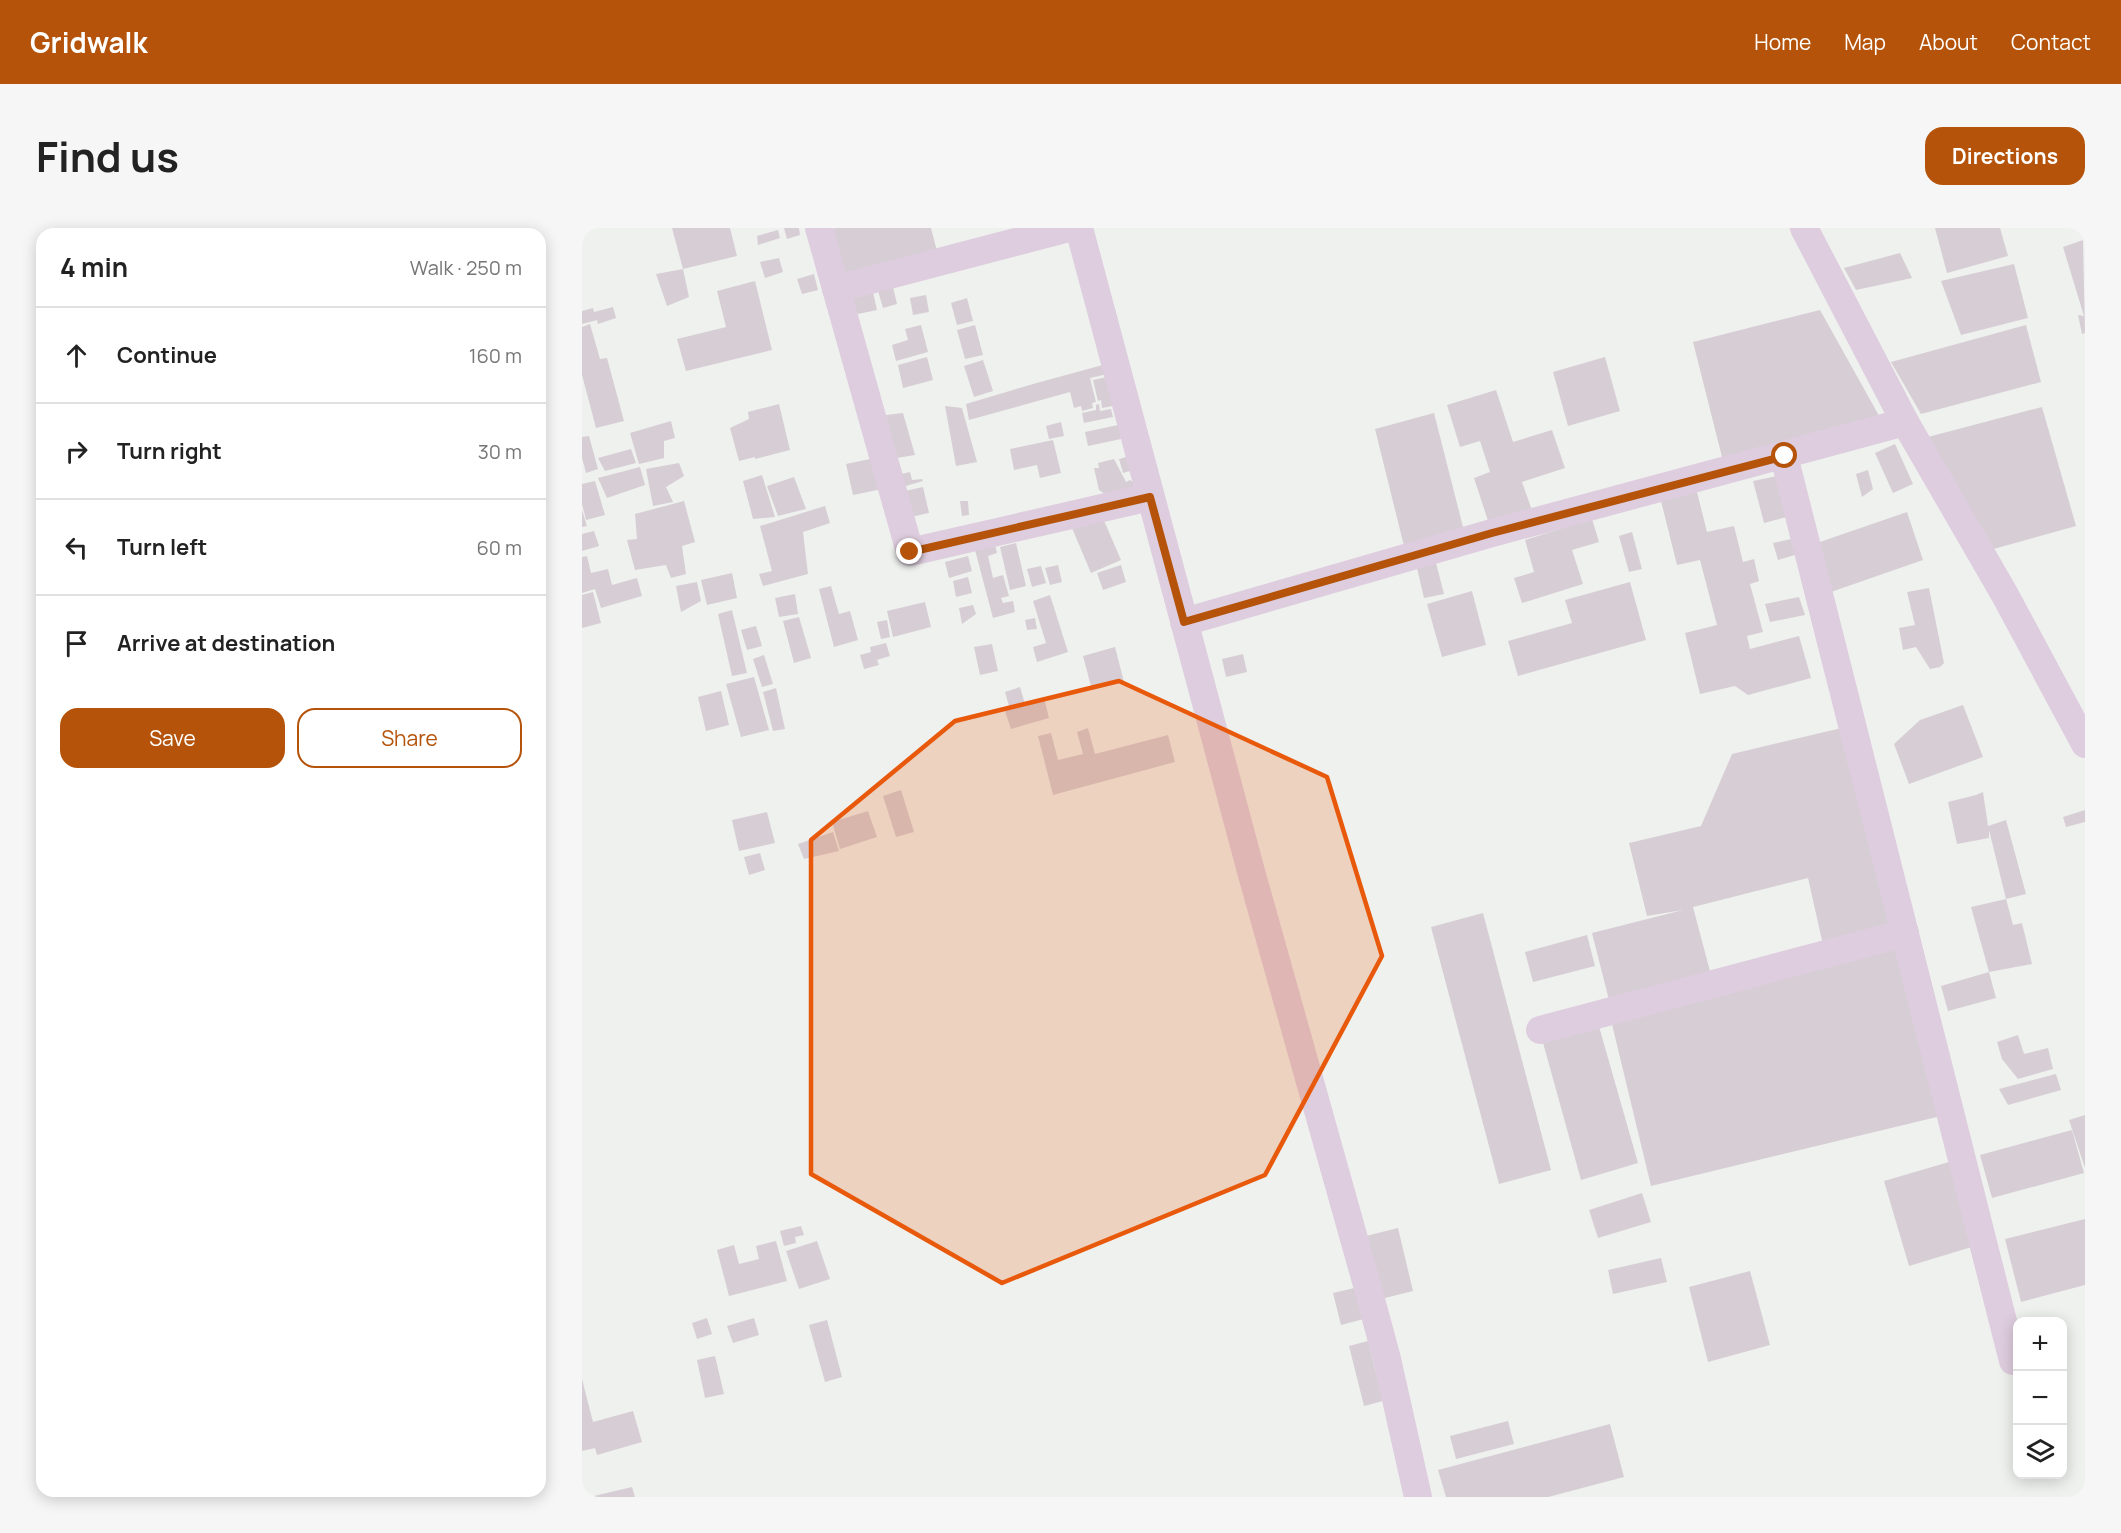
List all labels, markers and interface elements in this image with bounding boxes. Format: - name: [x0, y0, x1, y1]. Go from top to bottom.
- text: Gridwalk: [30, 23, 147, 61]
- text: Home: [1754, 28, 1811, 56]
- text: Map: [1844, 28, 1886, 56]
- text: About: [1919, 28, 1978, 56]
- text: Contact: [2011, 28, 2091, 56]
- text: Find us: [36, 127, 179, 185]
- button: Directions: [1925, 127, 2085, 185]
- text: 4 min: [60, 249, 128, 285]
- text: Walk · 250 m: [410, 254, 522, 281]
- icon: ahead: [60, 339, 93, 372]
- text: Continue: [117, 340, 217, 370]
- text: 160 m: [469, 342, 522, 369]
- icon: right: [60, 435, 93, 468]
- text: Turn right: [117, 436, 222, 466]
- text: 30 m: [478, 438, 522, 465]
- route start: [1771, 442, 1797, 468]
- icon: left: [60, 531, 93, 564]
- text: Turn left: [117, 532, 207, 562]
- text: 60 m: [476, 534, 522, 561]
- route end: [896, 538, 922, 564]
- icon: arrive: [60, 627, 93, 660]
- text: Arrive at destination: [117, 628, 335, 658]
- button: Save: [60, 708, 285, 768]
- button: Share: [297, 708, 522, 768]
- map controls: [2013, 1317, 2067, 1479]
- button: +: [2013, 1317, 2067, 1371]
- button: −: [2013, 1371, 2067, 1425]
- button: layers: [2013, 1425, 2067, 1479]

